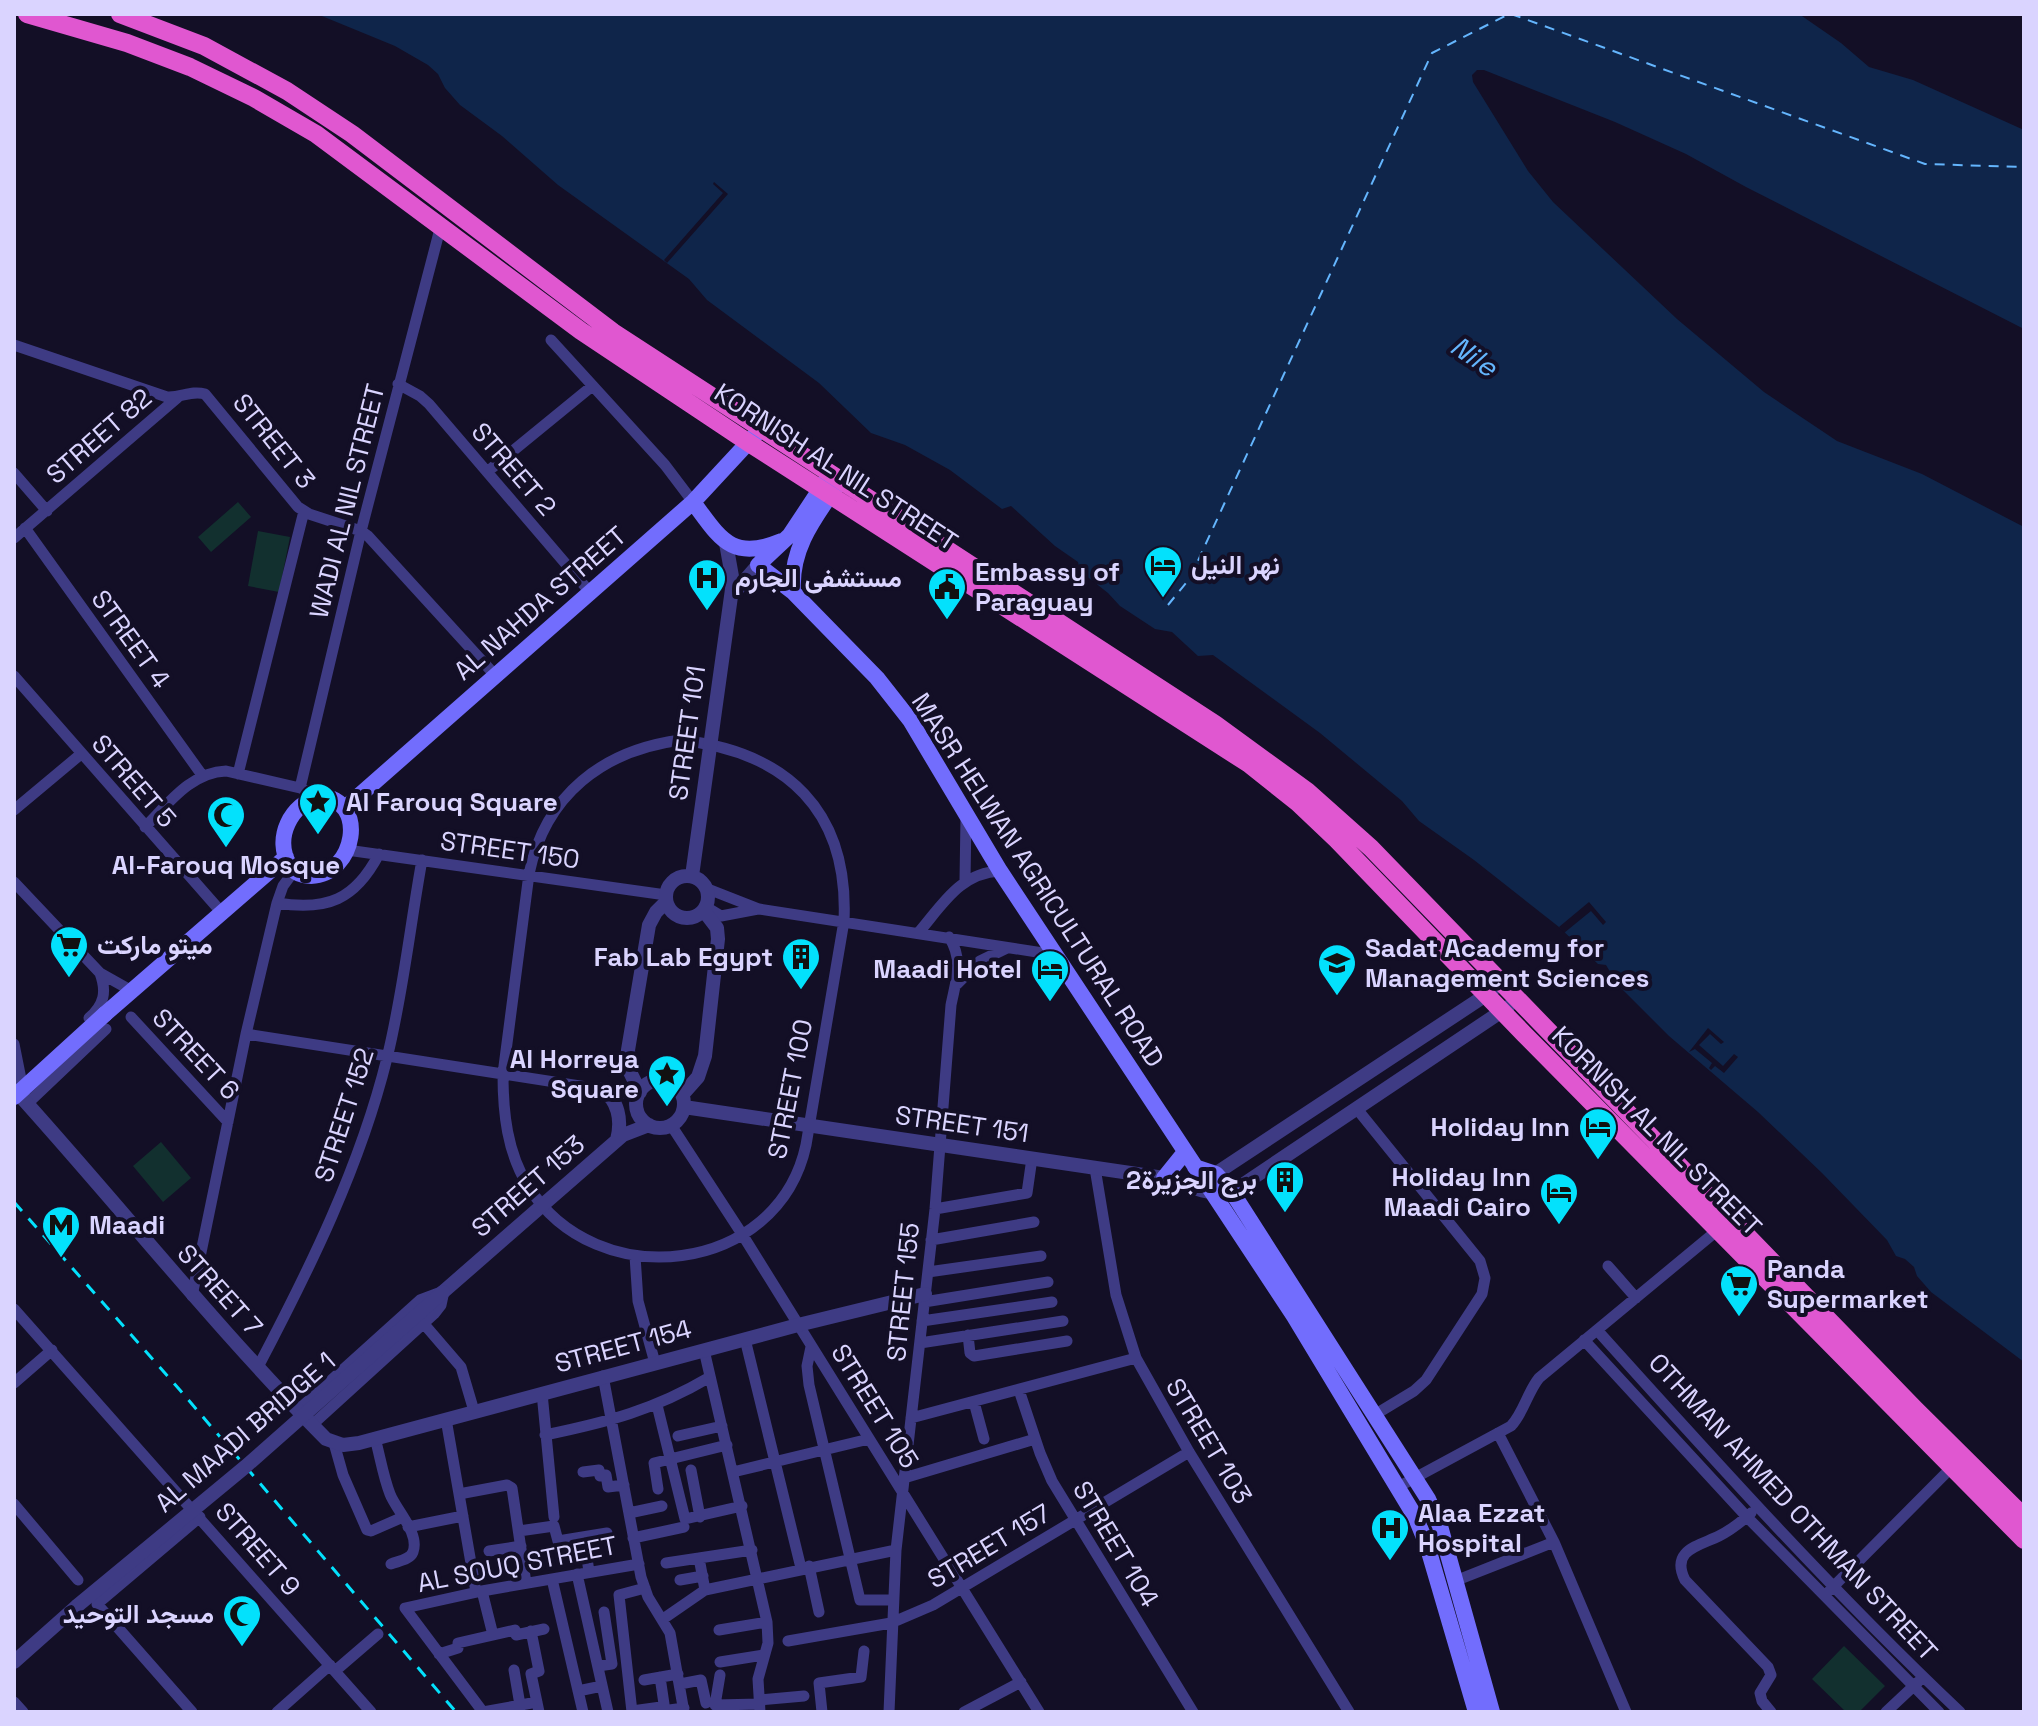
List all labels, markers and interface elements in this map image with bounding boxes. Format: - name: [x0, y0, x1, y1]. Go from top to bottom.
- water label: Nile: [1444, 327, 1506, 385]
- street label: KORNISH AL NIL STREET: [708, 376, 964, 558]
- street label: WADI AL NIL STREET: [301, 380, 393, 622]
- street label: STREET 82: [39, 381, 159, 491]
- street label: STREET 3: [225, 386, 323, 496]
- street label: STREET 2: [464, 415, 564, 523]
- street label: AL NAHDA STREET: [446, 519, 634, 687]
- hotel icon: نهر النيل: [1142, 544, 1184, 599]
- place label: نهر النيل: [1191, 548, 1280, 582]
- place label: Embassy of Paraguay: [975, 555, 1120, 619]
- hospital icon: مستشفى الجارم: [686, 557, 728, 612]
- place label: مستشفى الجارم: [735, 561, 902, 595]
- public building icon: Embassy of Paraguay: [926, 566, 968, 621]
- street label: STREET 4: [84, 583, 178, 695]
- street label: STREET 101: [661, 663, 713, 803]
- street label: MASR HELWAN AGRICULTURAL ROAD: [904, 686, 1172, 1074]
- street label: STREET 5: [84, 727, 184, 835]
- place icon: Al Farouq Square: [297, 781, 339, 836]
- place label: Al Farouq Square: [346, 785, 558, 819]
- mosque icon: Al-Farouq Mosque: [205, 794, 247, 849]
- street label: STREET 150: [438, 823, 582, 877]
- place label: Al-Farouq Mosque: [112, 848, 340, 882]
- supermarket icon: ميتو ماركت: [48, 924, 90, 979]
- place label: ميتو ماركت: [97, 928, 213, 962]
- place label: Sadat Academy for Management Sciences: [1365, 931, 1649, 995]
- building icon: Fab Lab Egypt: [780, 936, 822, 991]
- place label: Fab Lab Egypt: [594, 940, 773, 974]
- school or university icon: Sadat Academy for Management Sciences: [1316, 942, 1358, 997]
- hotel icon: Maadi Hotel: [1029, 948, 1071, 1003]
- place label: Maadi Hotel: [873, 952, 1022, 986]
- street label: STREET 6: [145, 1001, 247, 1107]
- street label: STREET 100: [760, 1016, 820, 1162]
- street label: KORNISH AL NIL STREET: [1545, 1019, 1769, 1243]
- place label: Al Horreya Square: [510, 1042, 639, 1106]
- street label: STREET 152: [306, 1043, 382, 1187]
- place icon: Al Horreya Square: [646, 1053, 688, 1108]
- street label: STREET 151: [893, 1098, 1031, 1150]
- hotel icon: Holiday Inn: [1577, 1106, 1619, 1161]
- place label: Holiday Inn: [1430, 1110, 1570, 1144]
- street label: STREET 153: [464, 1127, 592, 1245]
- building icon: برج الجزيرة2: [1264, 1159, 1306, 1214]
- place label: Holiday Inn Maadi Cairo: [1384, 1160, 1531, 1224]
- place label: برج الجزيرة2: [1126, 1163, 1257, 1198]
- hotel icon: Holiday Inn Maadi Cairo: [1538, 1171, 1580, 1226]
- metro station icon: Maadi: [40, 1204, 82, 1259]
- place label: Maadi: [89, 1208, 165, 1242]
- street label: STREET 155: [879, 1221, 927, 1363]
- street label: STREET 7: [170, 1237, 270, 1343]
- place label: Panda Supermarket: [1767, 1252, 1929, 1316]
- supermarket icon: Panda Supermarket: [1718, 1263, 1760, 1318]
- street label: STREET 154: [551, 1311, 695, 1381]
- street label: STREET 105: [823, 1337, 927, 1475]
- street label: AL MAADI BRIDGE 1: [148, 1344, 342, 1520]
- street label: OTHMAN AHMED OTHMAN STREET: [1641, 1346, 1945, 1668]
- street label: STREET 103: [1158, 1372, 1260, 1510]
- street label: STREET 104: [1065, 1475, 1167, 1613]
- street label: STREET 9: [208, 1495, 308, 1603]
- street label: STREET 157: [921, 1496, 1057, 1596]
- place label: Alaa Ezzat Hospital: [1418, 1496, 1545, 1560]
- hospital icon: Alaa Ezzat Hospital: [1369, 1507, 1411, 1562]
- street label: AL SOUQ STREET: [414, 1528, 620, 1600]
- mosque icon: مسجد التوحيد: [221, 1593, 263, 1648]
- place label: مسجد التوحيد: [63, 1597, 214, 1631]

